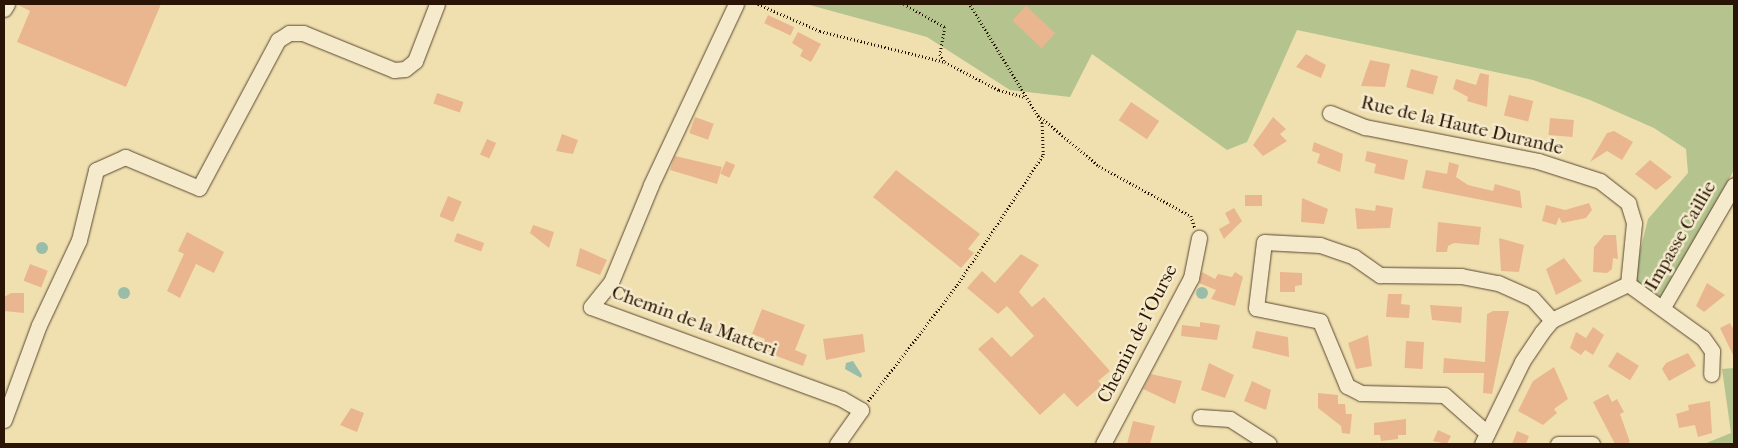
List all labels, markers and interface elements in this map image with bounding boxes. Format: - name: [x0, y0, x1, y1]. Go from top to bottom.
- street label: Rue de la Haute Durande: [1359, 92, 1565, 160]
- street label: Impasse Caillie: [1641, 177, 1721, 295]
- street label: Chemin de l'Ourse: [1093, 261, 1183, 407]
- street label: Chemin de la Matteri: [608, 282, 780, 362]

